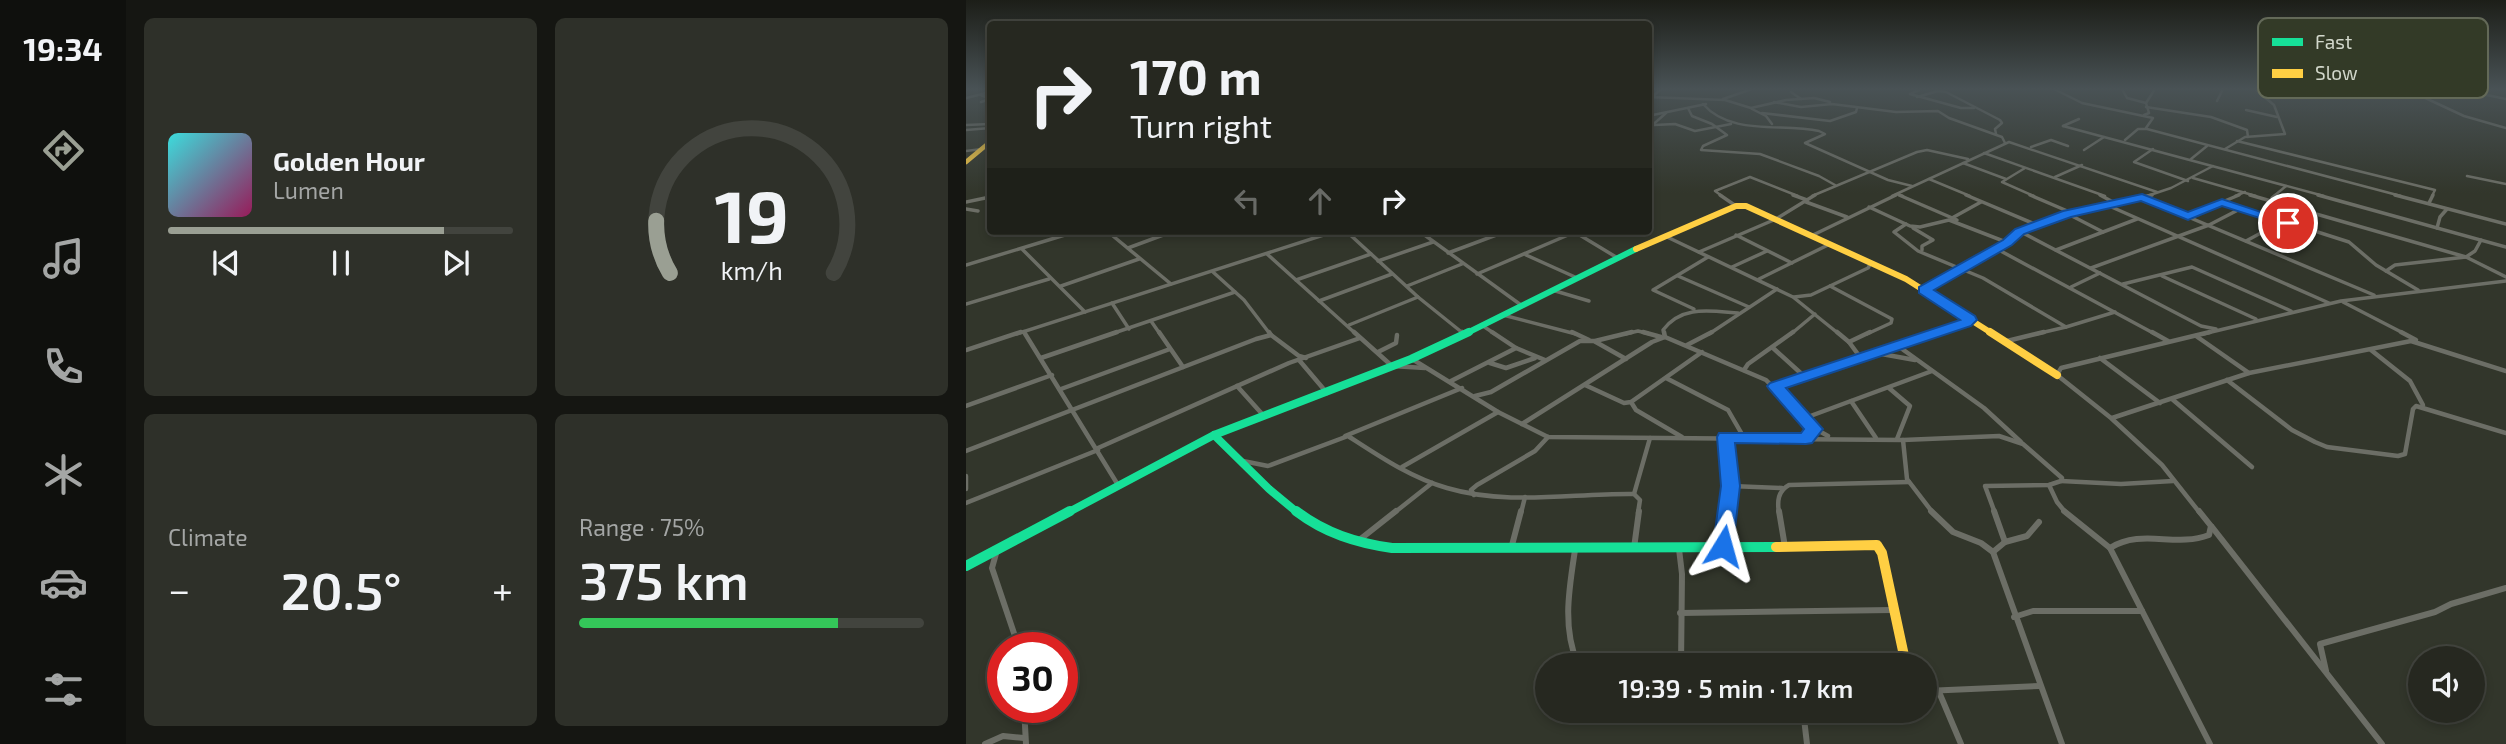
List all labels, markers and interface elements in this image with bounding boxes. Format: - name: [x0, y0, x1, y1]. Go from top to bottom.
- legend: [2258, 18, 2488, 98]
- text: 19:34: [23, 29, 103, 67]
- text: Fast: [2315, 30, 2352, 53]
- text: 170 m: [1130, 46, 1262, 105]
- icon: right: [1015, 49, 1106, 140]
- text: Slow: [2315, 61, 2358, 84]
- text: Turn right: [1130, 106, 1272, 144]
- icon: directions: [39, 126, 88, 175]
- text: Golden Hour: [273, 145, 425, 176]
- text: 19: [714, 171, 789, 259]
- text: Lumen: [273, 176, 344, 204]
- icon: left: [1228, 182, 1266, 220]
- icon: ahead: [1301, 182, 1339, 220]
- icon: right: [1374, 182, 1412, 220]
- pin: [2258, 193, 2318, 253]
- icon: arrive: [2269, 204, 2307, 242]
- icon: music: [39, 234, 88, 283]
- icon: previous: [207, 244, 245, 282]
- icon: pause: [322, 244, 360, 282]
- icon: next: [437, 244, 475, 282]
- text: km/h: [720, 255, 783, 285]
- icon: phone: [39, 342, 88, 391]
- icon: climate: [39, 450, 88, 499]
- position arrow: [1686, 509, 1760, 583]
- text: Range · 75%: [579, 513, 705, 541]
- text: Climate: [168, 523, 248, 551]
- text: 375 km: [579, 548, 749, 610]
- icon: car: [39, 558, 88, 607]
- text: 20.5°: [281, 558, 402, 620]
- text: −: [168, 566, 190, 612]
- text: +: [492, 566, 513, 612]
- speed limit sign: 30: [987, 632, 1078, 723]
- map controls: [2408, 646, 2485, 723]
- button: sound: [2408, 646, 2485, 723]
- icon: filters: [39, 665, 88, 714]
- text: 19:39 · 5 min · 1.7 km: [1619, 672, 1853, 703]

